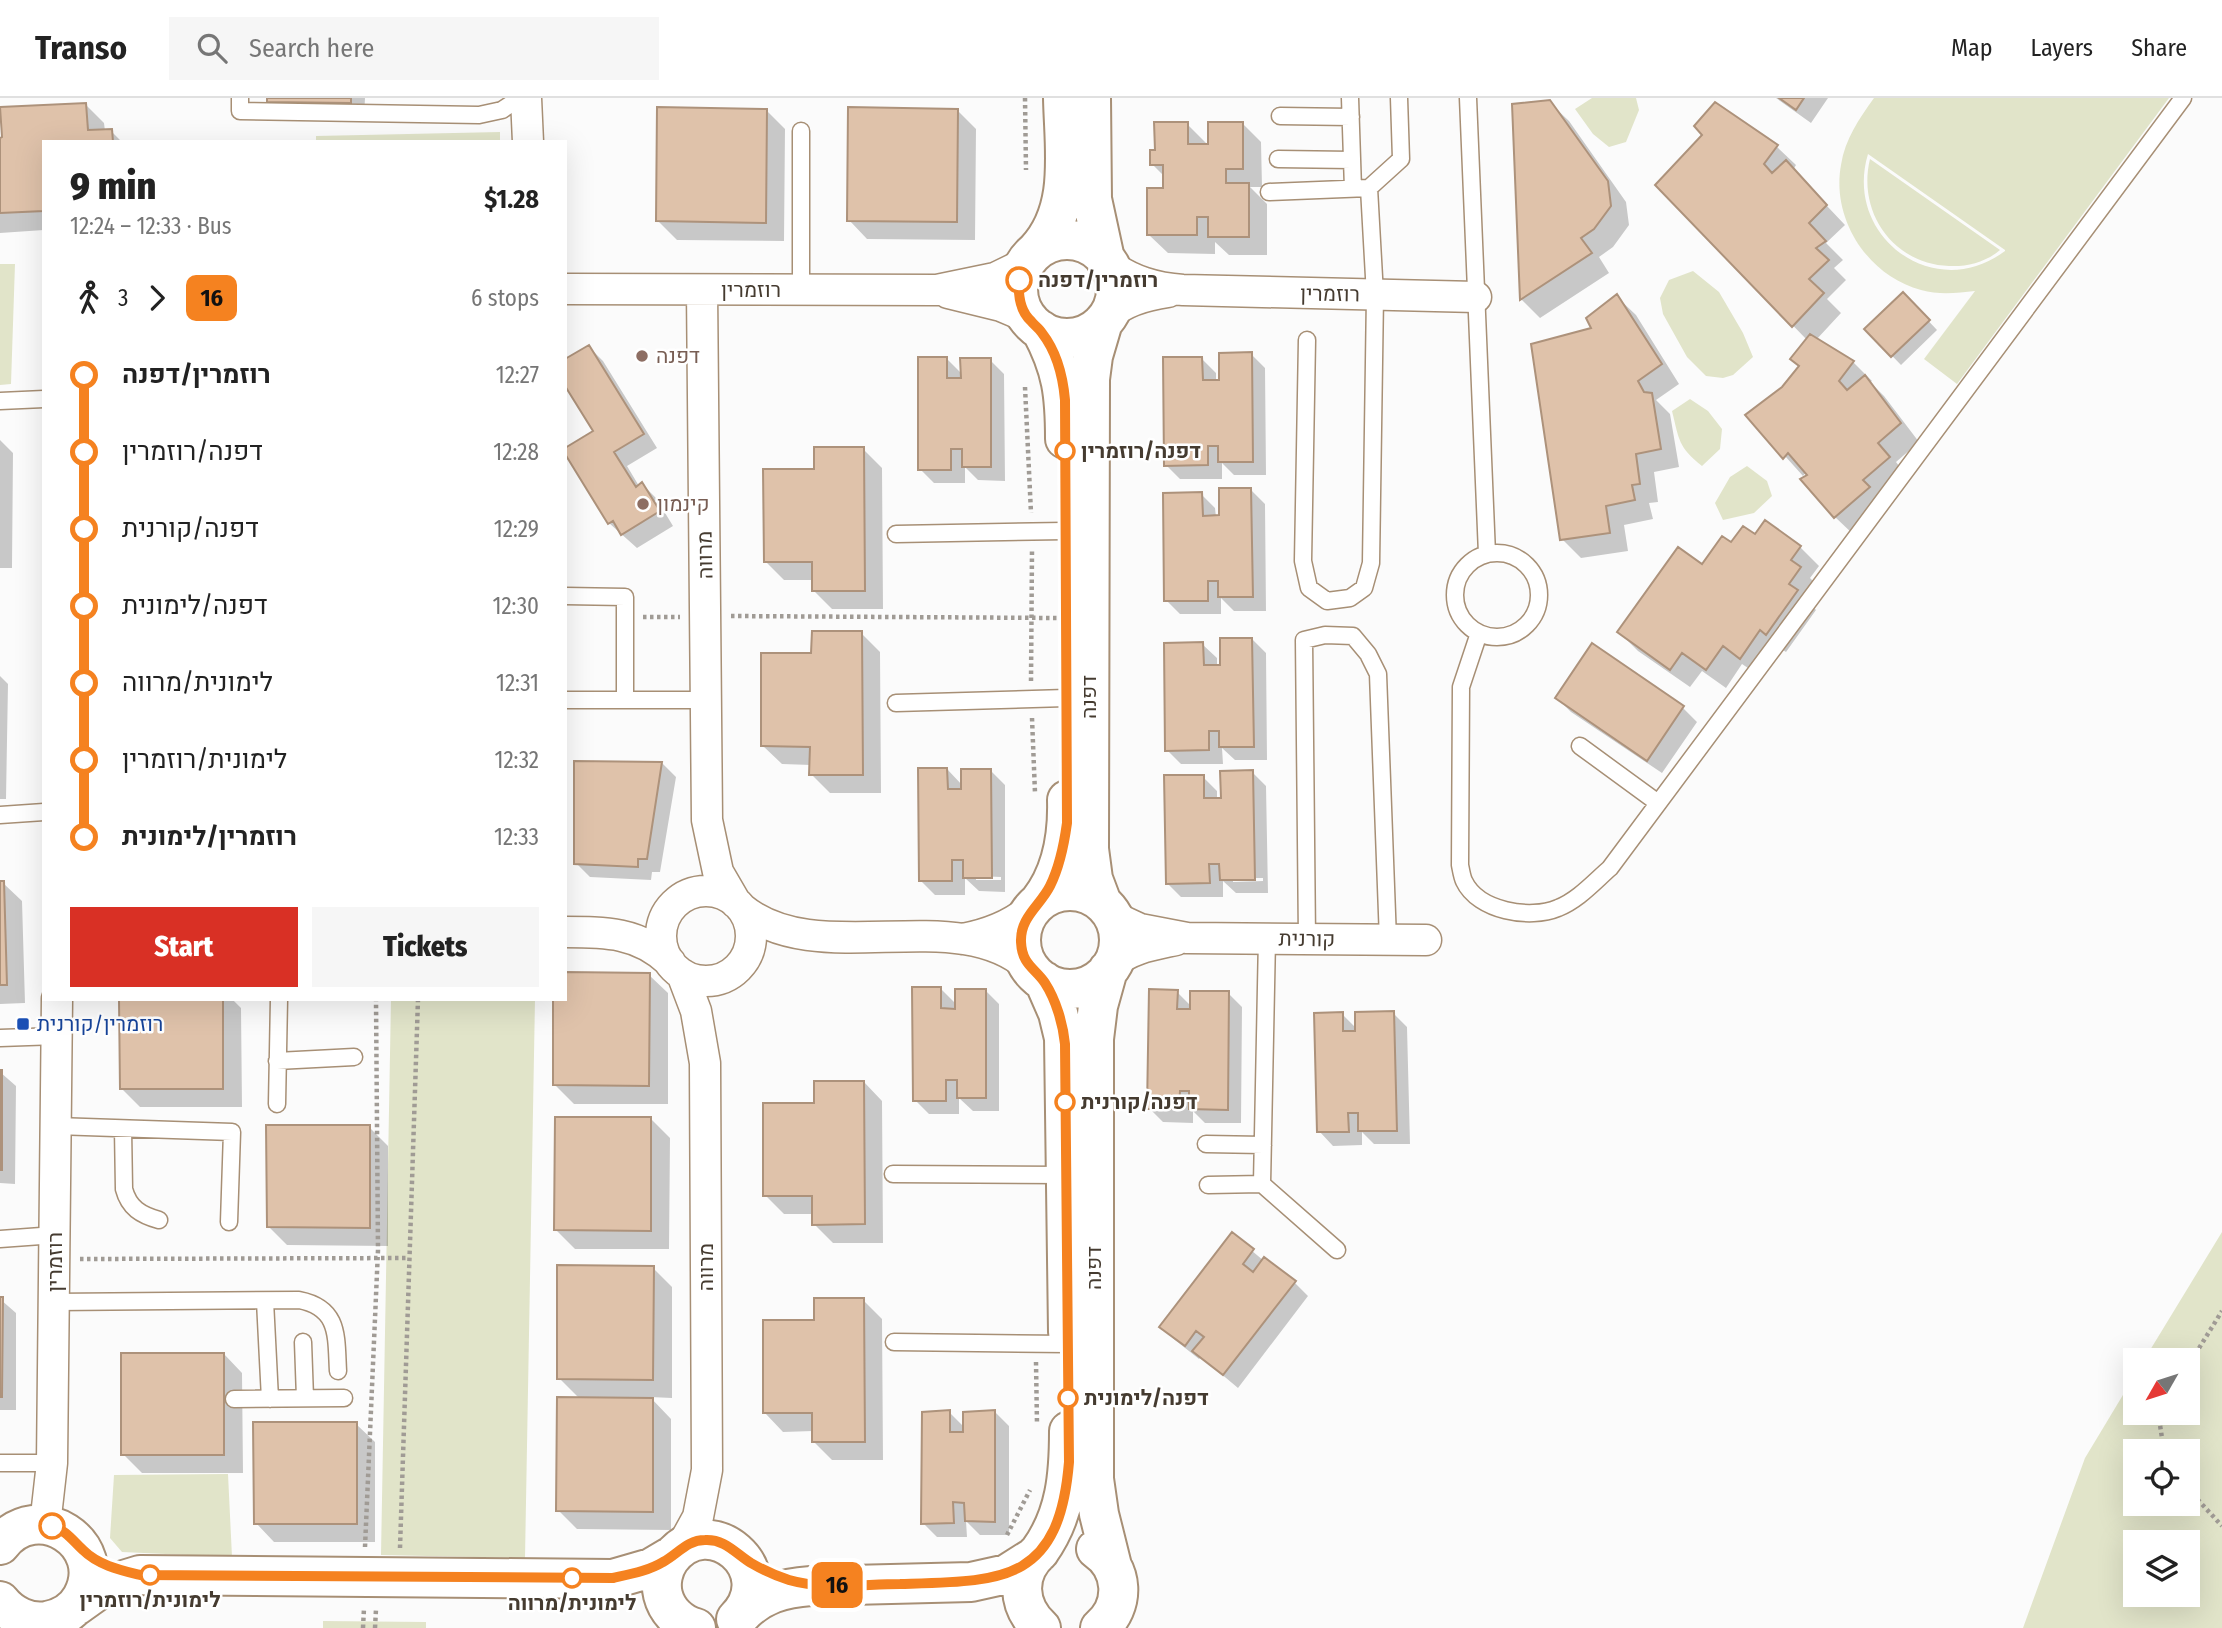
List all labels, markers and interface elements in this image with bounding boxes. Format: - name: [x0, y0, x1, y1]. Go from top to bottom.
- search box: [169, 17, 659, 80]
- text: Transo: [35, 28, 127, 68]
- icon: search: [193, 29, 231, 67]
- text: Search here: [249, 33, 374, 64]
- text: Map: [1951, 34, 1993, 62]
- text: Layers: [2031, 34, 2093, 62]
- text: Share: [2131, 34, 2187, 62]
- text: 9 min: [70, 163, 156, 209]
- text: $1.28: [484, 184, 539, 215]
- text: 12:24 – 12:33 · Bus: [70, 212, 232, 240]
- marker: רוזמרין/דפנה: [1006, 267, 1032, 293]
- place label: רוזמרין/דפנה: [1038, 267, 1158, 293]
- street label: רוזמרין: [721, 277, 781, 303]
- icon: walk: [70, 279, 108, 317]
- icon: forward: [138, 279, 176, 317]
- street label: רוזמרין: [1300, 280, 1360, 308]
- text: 3: [118, 284, 128, 312]
- text: 16: [200, 284, 223, 312]
- text: 6 stops: [471, 284, 539, 312]
- place label: דפנה: [656, 343, 700, 369]
- marker: דפנה: [634, 348, 650, 364]
- text: רוזמרין/דפנה: [122, 359, 271, 390]
- text: 12:27: [496, 361, 539, 389]
- text: דפנה/רוזמרין: [122, 436, 263, 467]
- text: 12:28: [493, 438, 539, 466]
- place label: דפנה/רוזמרין: [1081, 438, 1201, 464]
- marker: דפנה/רוזמרין: [1055, 441, 1075, 461]
- place label: קינמון: [657, 491, 710, 517]
- marker: קינמון: [635, 496, 651, 512]
- text: דפנה/קורנית: [122, 513, 259, 544]
- text: 12:29: [494, 515, 539, 543]
- street label: מרווה: [692, 531, 718, 579]
- text: דפנה/לימונית: [122, 590, 268, 621]
- text: 12:30: [492, 592, 539, 620]
- text: לימונית/מרווה: [122, 667, 273, 698]
- text: 12:31: [496, 669, 539, 697]
- street label: דפנה: [1076, 675, 1102, 719]
- text: לימונית/רוזמרין: [122, 744, 287, 775]
- text: 12:32: [494, 746, 539, 774]
- text: רוזמרין/לימונית: [122, 821, 297, 852]
- text: 12:33: [494, 823, 539, 851]
- button: Start: [70, 907, 298, 987]
- button: Tickets: [312, 907, 539, 987]
- street label: קורנית: [1278, 926, 1336, 952]
- place label: רוזמרין/קורנית: [37, 1011, 163, 1037]
- marker: רוזמרין/קורנית: [15, 1016, 31, 1032]
- place label: דפנה/קורנית: [1081, 1089, 1198, 1115]
- marker: דפנה/קורנית: [1055, 1092, 1075, 1112]
- street label: רוזמרין: [42, 1232, 68, 1292]
- street label: מרווה: [693, 1243, 719, 1291]
- street label: דפנה: [1081, 1246, 1107, 1290]
- north arrow: [2123, 1348, 2200, 1424]
- map controls: [2123, 1348, 2200, 1607]
- place label: דפנה/לימונית: [1084, 1385, 1209, 1411]
- marker: דפנה/לימונית: [1058, 1388, 1078, 1408]
- button: locate: [2123, 1439, 2200, 1516]
- unlabelled marker: [39, 1513, 65, 1539]
- button: layers: [2123, 1530, 2200, 1607]
- line badge: 16: [806, 1562, 868, 1608]
- marker: לימונית/רוזמרין: [140, 1565, 160, 1585]
- marker: לימונית/מרווה: [562, 1568, 582, 1588]
- text: 16: [826, 1571, 848, 1599]
- place label: לימונית/רוזמרין: [79, 1587, 221, 1613]
- place label: לימונית/מרווה: [508, 1590, 636, 1616]

